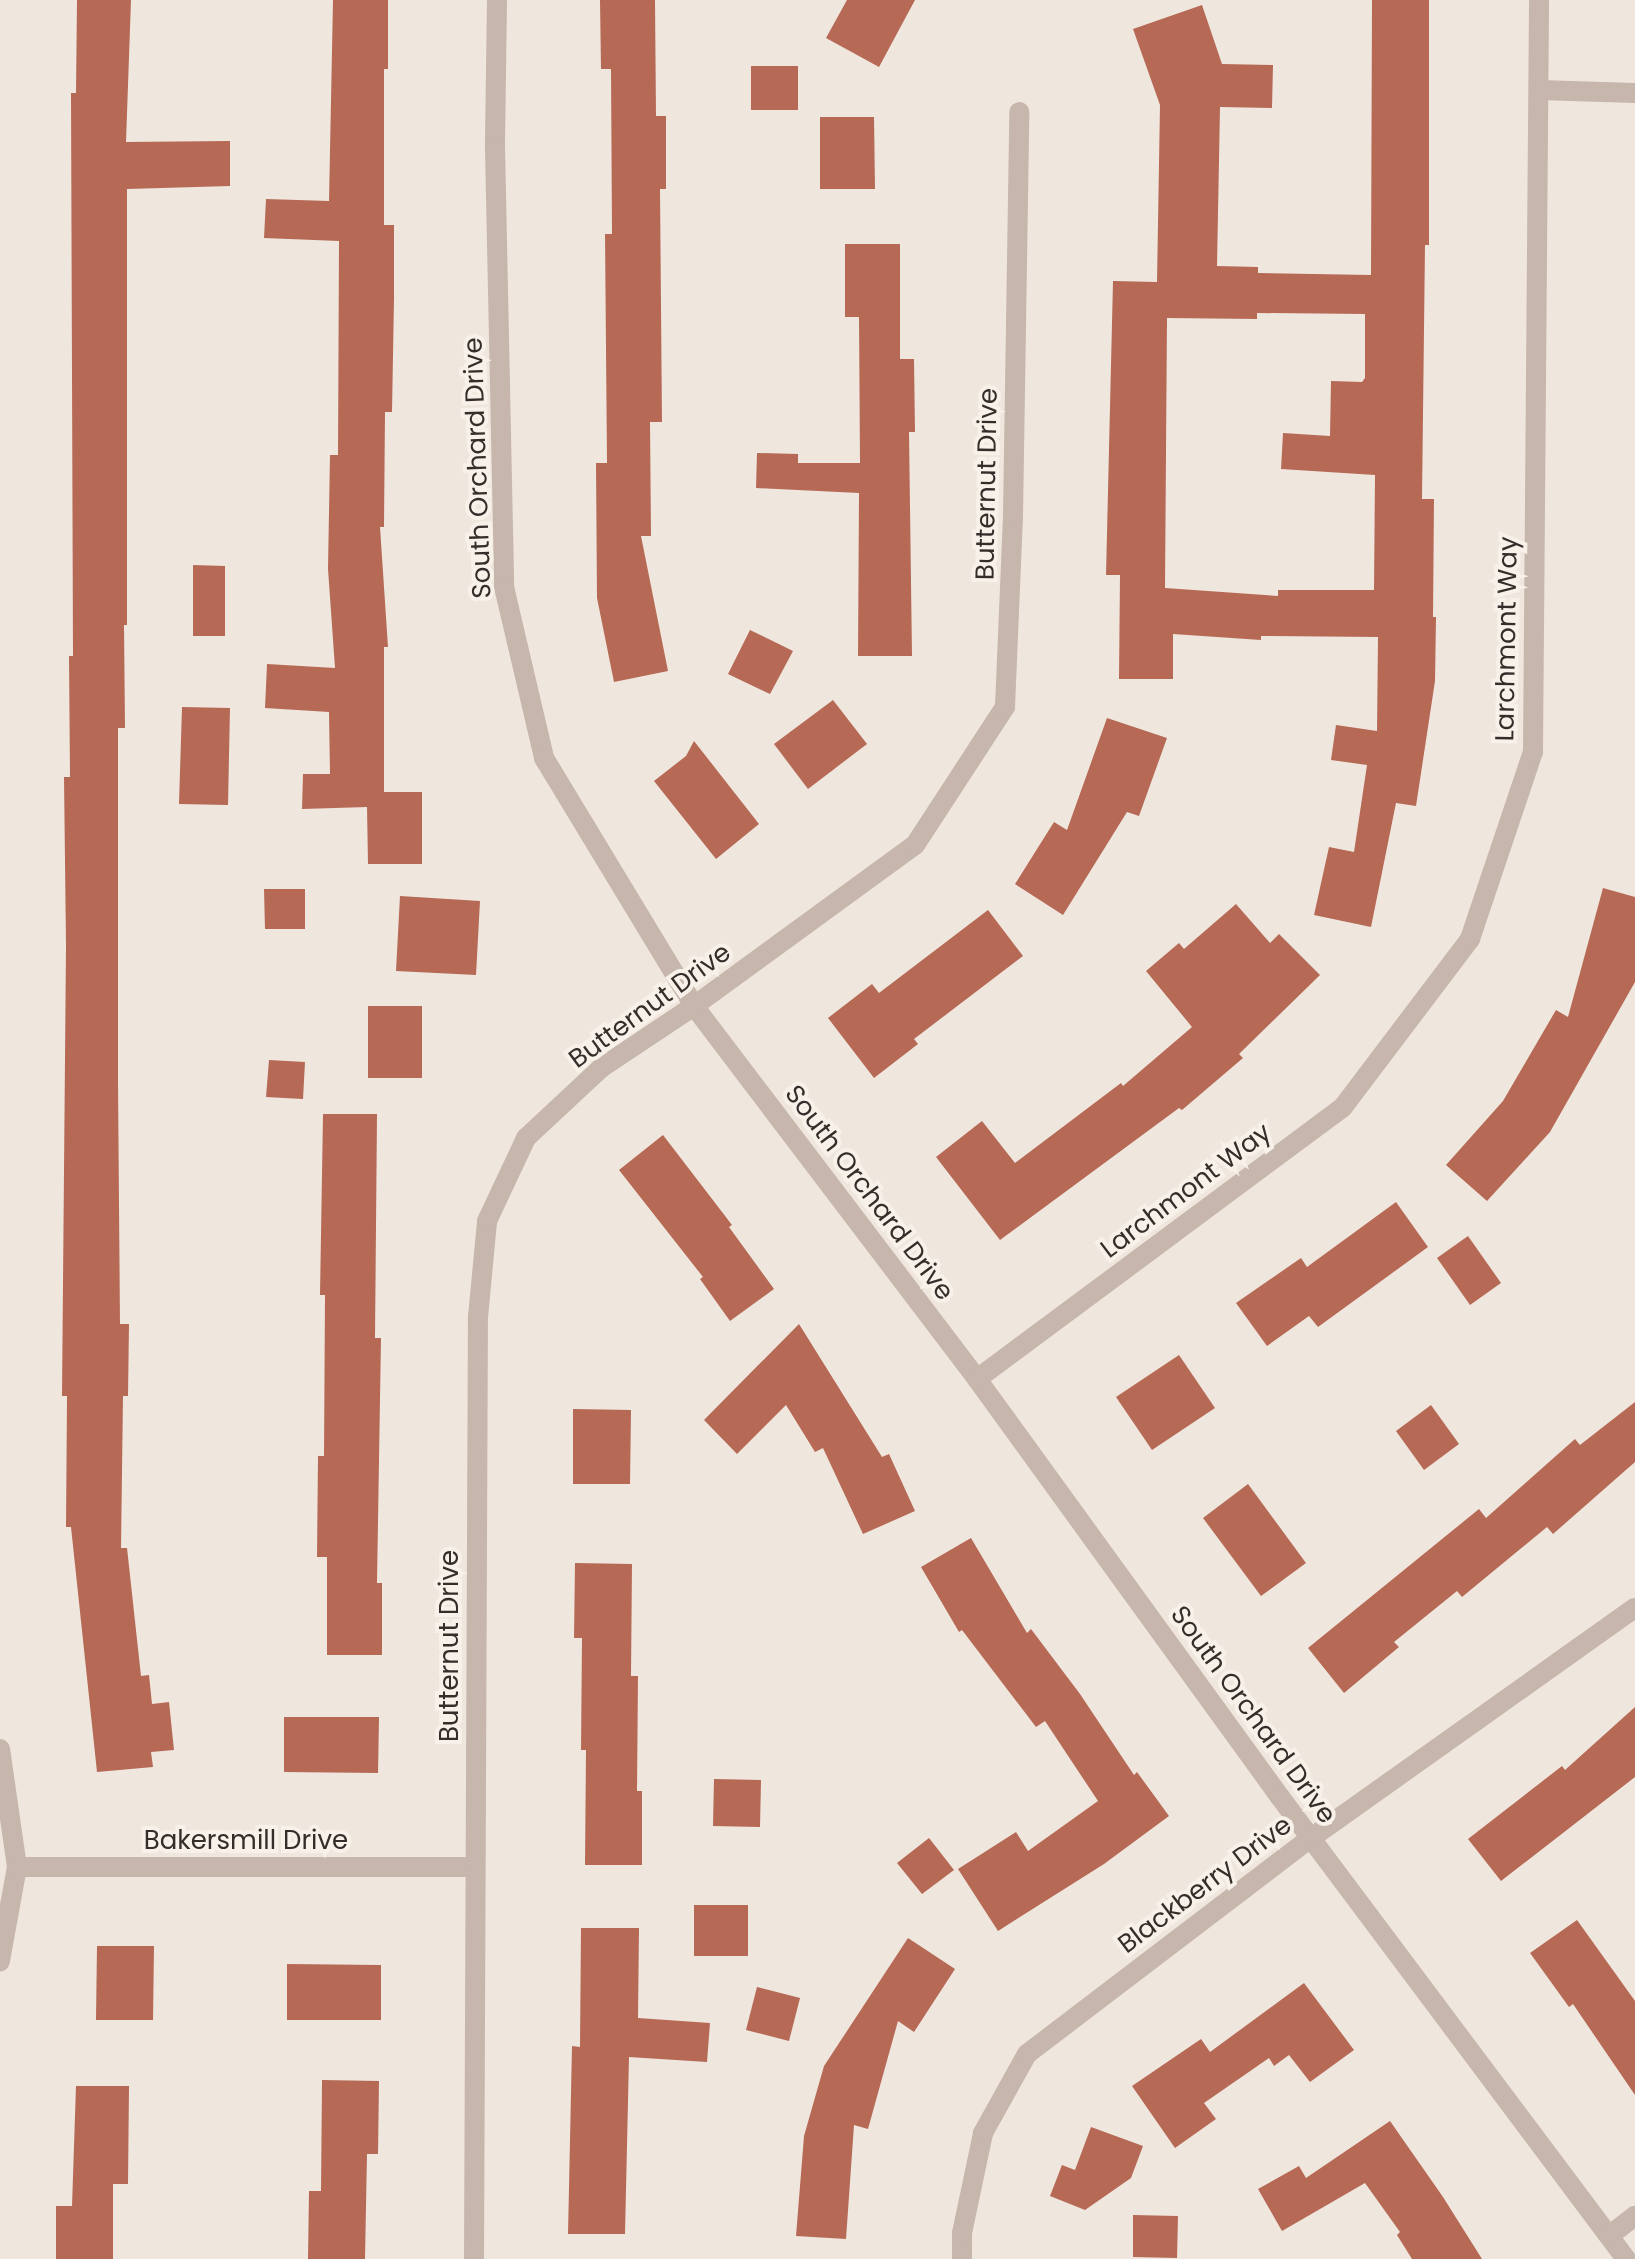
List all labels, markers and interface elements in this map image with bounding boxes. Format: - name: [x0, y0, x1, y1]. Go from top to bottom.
- street label: South Orchard Drive: [458, 337, 498, 599]
- street label: Butternut Drive: [970, 388, 1004, 580]
- street label: Larchmont Way: [1490, 536, 1524, 742]
- street label: Butternut Drive: [563, 937, 737, 1075]
- street label: South Orchard Drive: [778, 1079, 960, 1307]
- street label: Larchmont Way: [1095, 1117, 1277, 1265]
- street label: Butternut Drive: [434, 1550, 466, 1742]
- street label: South Orchard Drive: [1164, 1600, 1342, 1830]
- street label: Blackberry Drive: [1112, 1810, 1298, 1960]
- street label: Bakersmill Drive: [144, 1825, 348, 1857]

